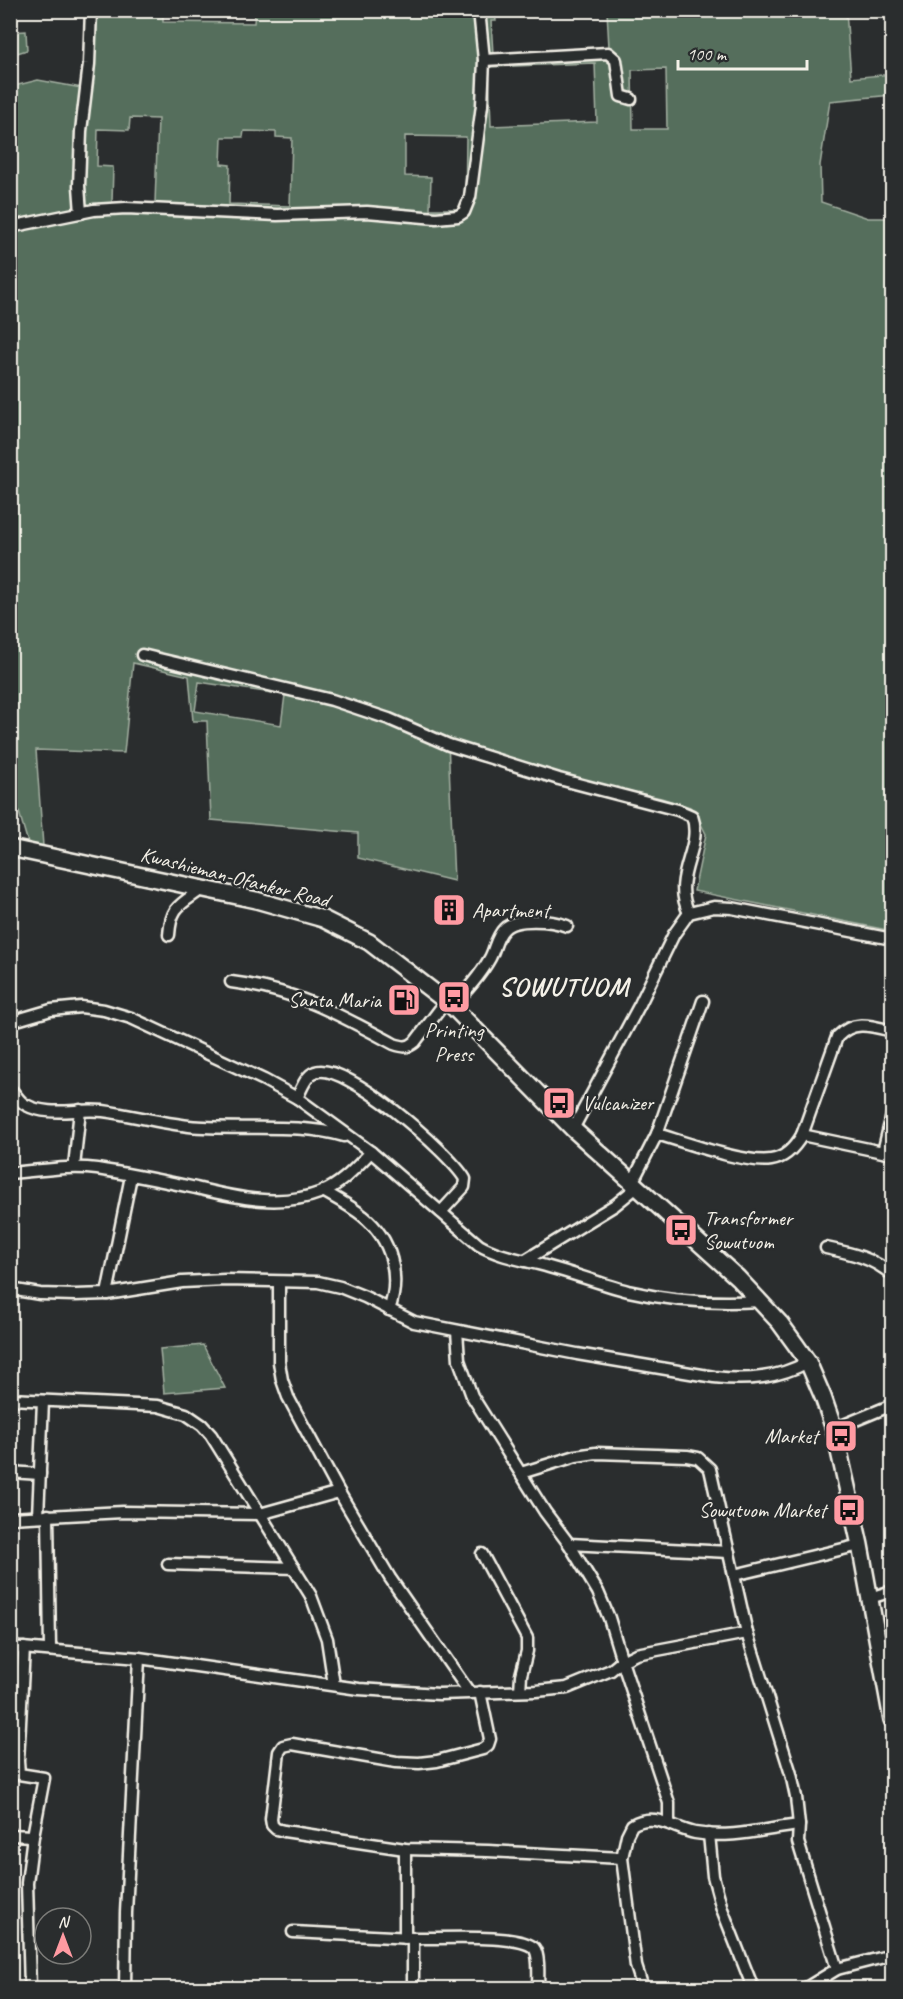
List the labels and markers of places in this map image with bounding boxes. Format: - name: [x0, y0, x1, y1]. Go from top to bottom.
- building icon: Apartment: [431, 892, 467, 928]
- place label: Apartment: [472, 897, 552, 923]
- bus stop icon: Printing Press: [436, 979, 472, 1015]
- fuel station icon: Santa Maria: [386, 982, 422, 1018]
- place label: Santa Maria: [288, 987, 383, 1013]
- place label: Printing Press: [425, 1017, 485, 1067]
- bus stop icon: Vulcanizer: [541, 1085, 577, 1121]
- place label: Vulcanizer: [582, 1090, 655, 1116]
- place label: Transformer Sowutuom: [704, 1205, 795, 1255]
- bus stop icon: Transformer Sowutuom: [663, 1212, 699, 1248]
- bus stop icon: Market: [823, 1418, 859, 1454]
- place label: Market: [765, 1423, 821, 1449]
- bus stop icon: Sowutuom Market: [831, 1492, 867, 1528]
- place label: Sowutuom Market: [699, 1497, 829, 1523]

